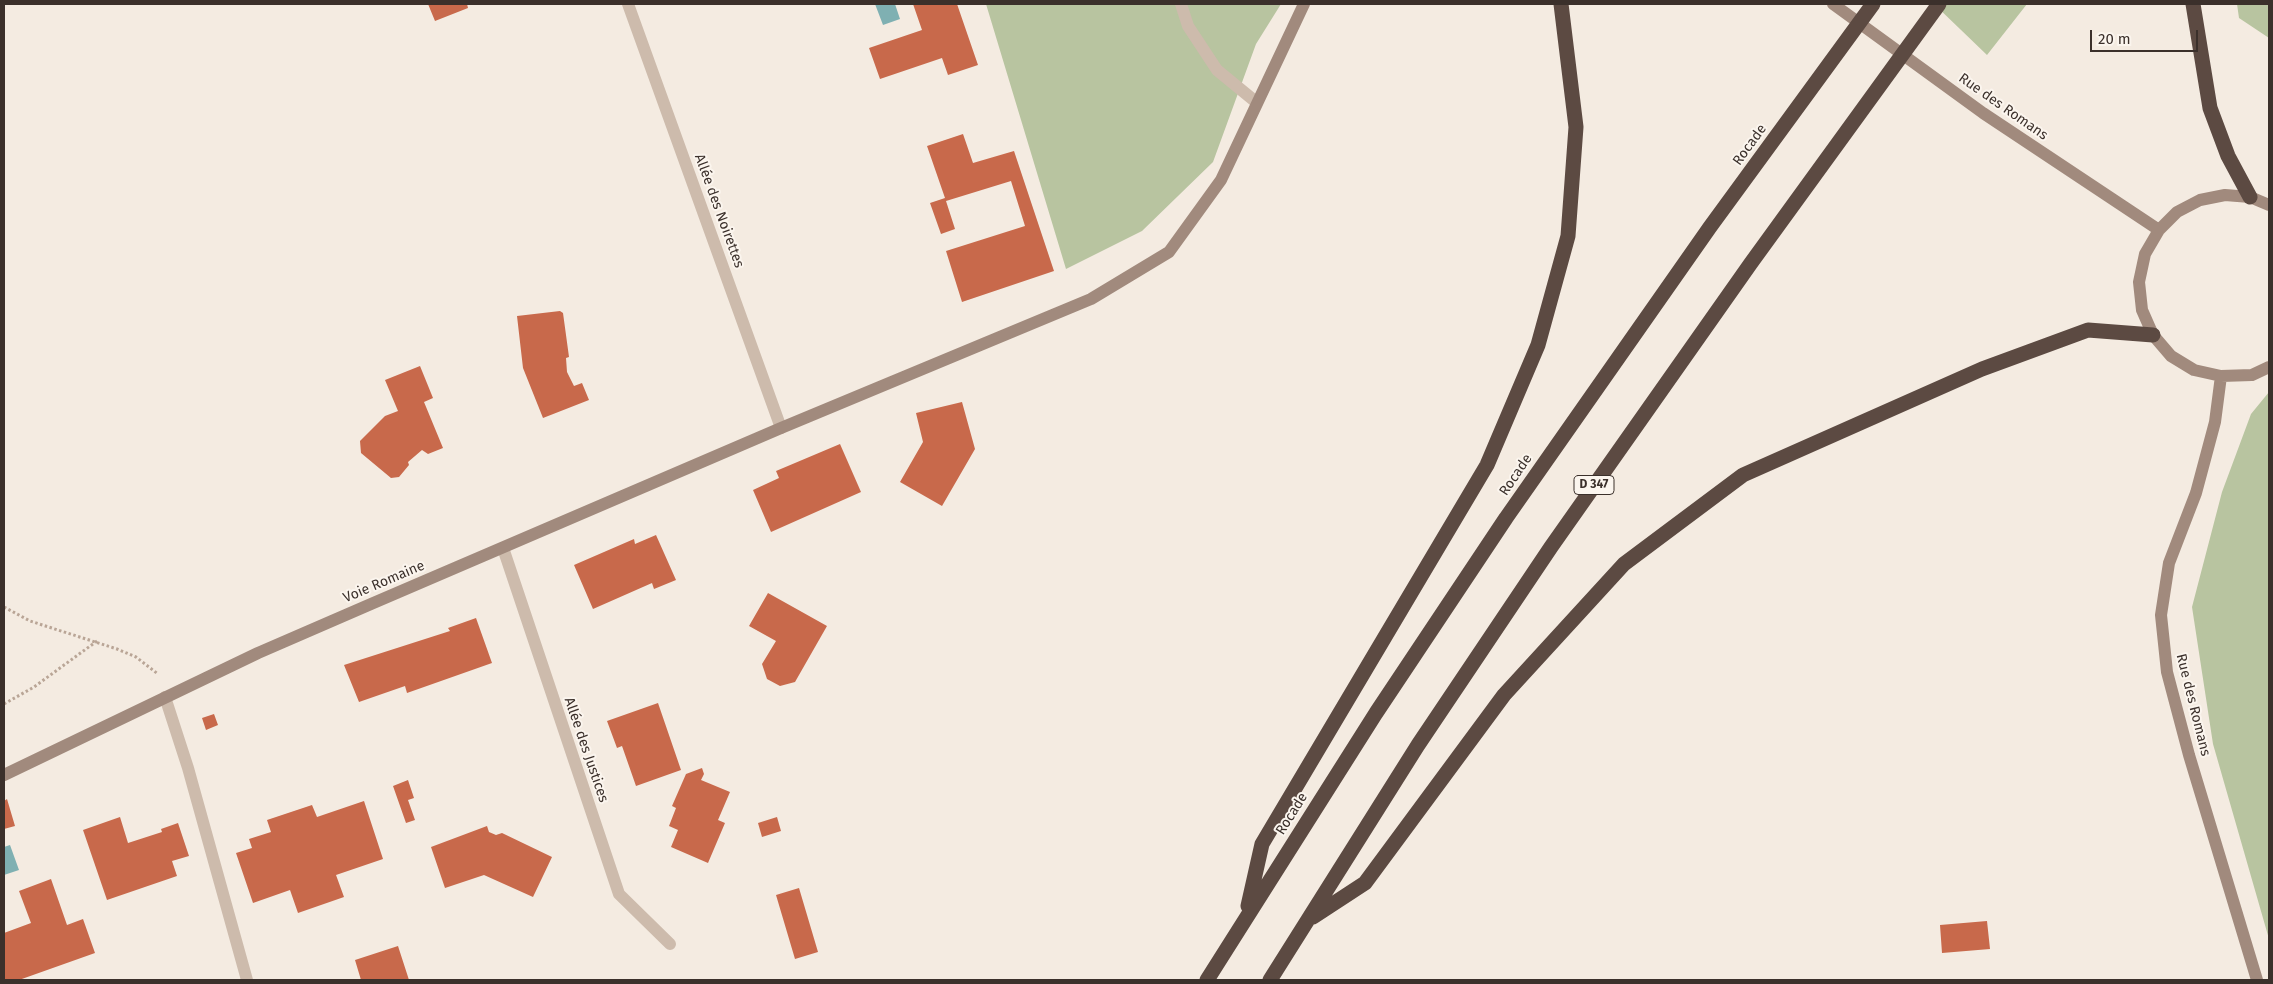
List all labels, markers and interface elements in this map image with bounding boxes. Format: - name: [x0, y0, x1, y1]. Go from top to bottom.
- scale bar: [2093, 20, 2200, 52]
- text: 20 m: [2098, 30, 2131, 48]
- street label: Rue des Romans: [1955, 70, 2051, 144]
- street label: Rocade: [1730, 121, 1770, 169]
- street label: Allée des Noirettes: [691, 152, 747, 270]
- street label: Rocade: [1496, 451, 1536, 499]
- road number: D 347: [1574, 476, 1614, 494]
- street label: Voie Romaine: [341, 557, 427, 607]
- street label: Rue des Romans: [2172, 652, 2214, 758]
- street label: Allée des Justices: [560, 695, 612, 805]
- street label: Rocade: [1273, 790, 1311, 838]

